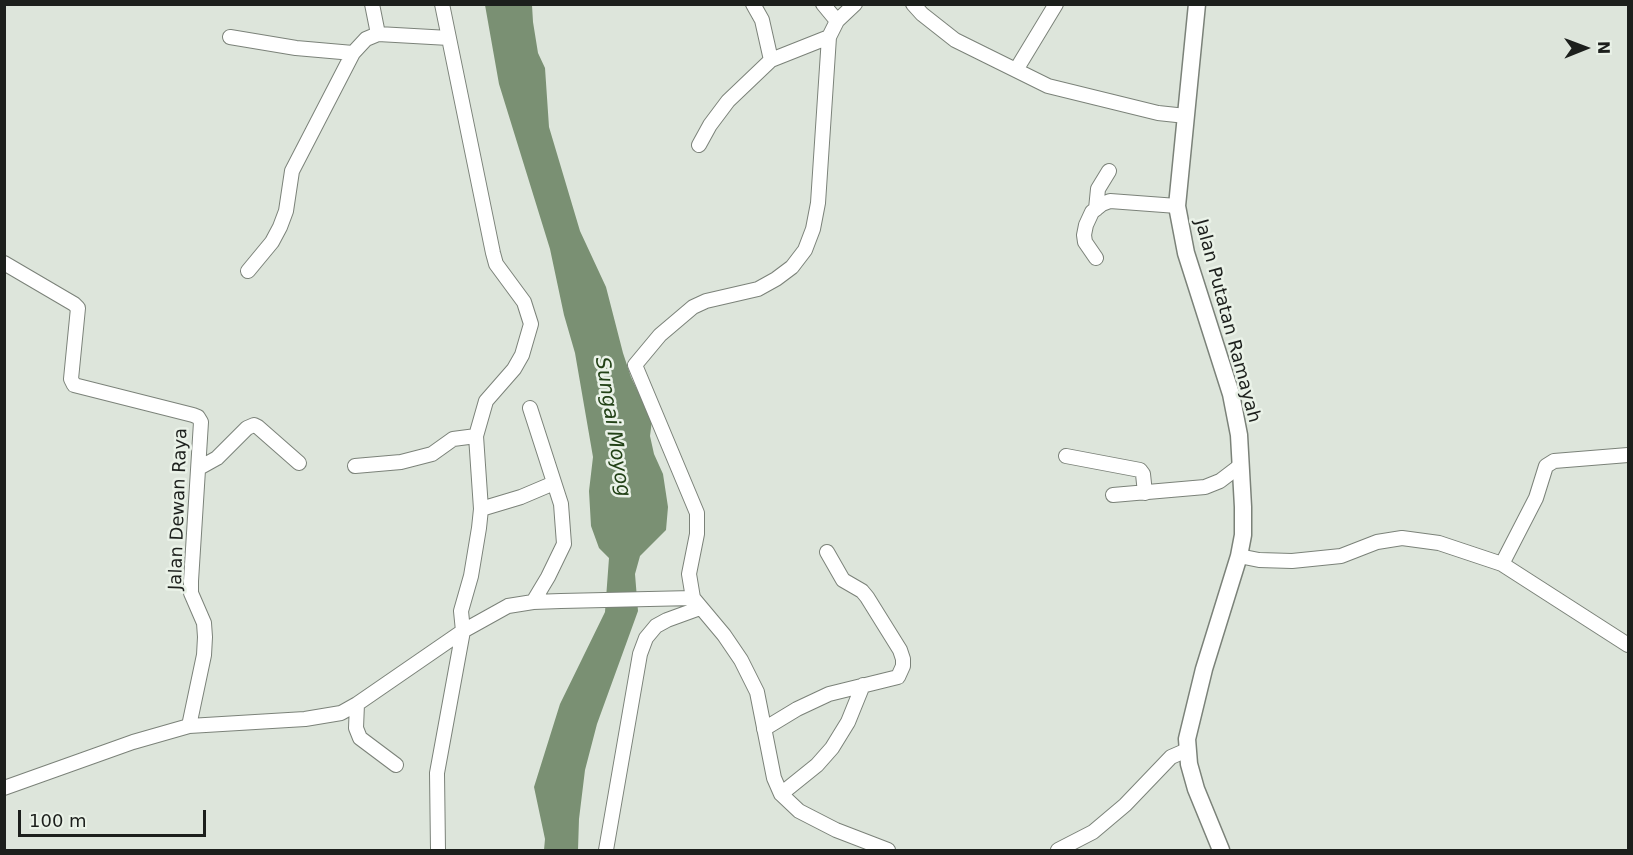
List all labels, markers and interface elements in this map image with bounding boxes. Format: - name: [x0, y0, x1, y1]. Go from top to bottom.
- north arrow: [1555, 18, 1615, 78]
- text: N: [1594, 41, 1613, 55]
- street label: Jalan Putatan Ramayah: [1189, 217, 1265, 425]
- water label: Sungai Moyog: [589, 355, 635, 499]
- street label: Jalan Dewan Raya: [165, 428, 193, 590]
- scale bar: [21, 798, 208, 836]
- text: 100 m: [29, 810, 87, 831]

